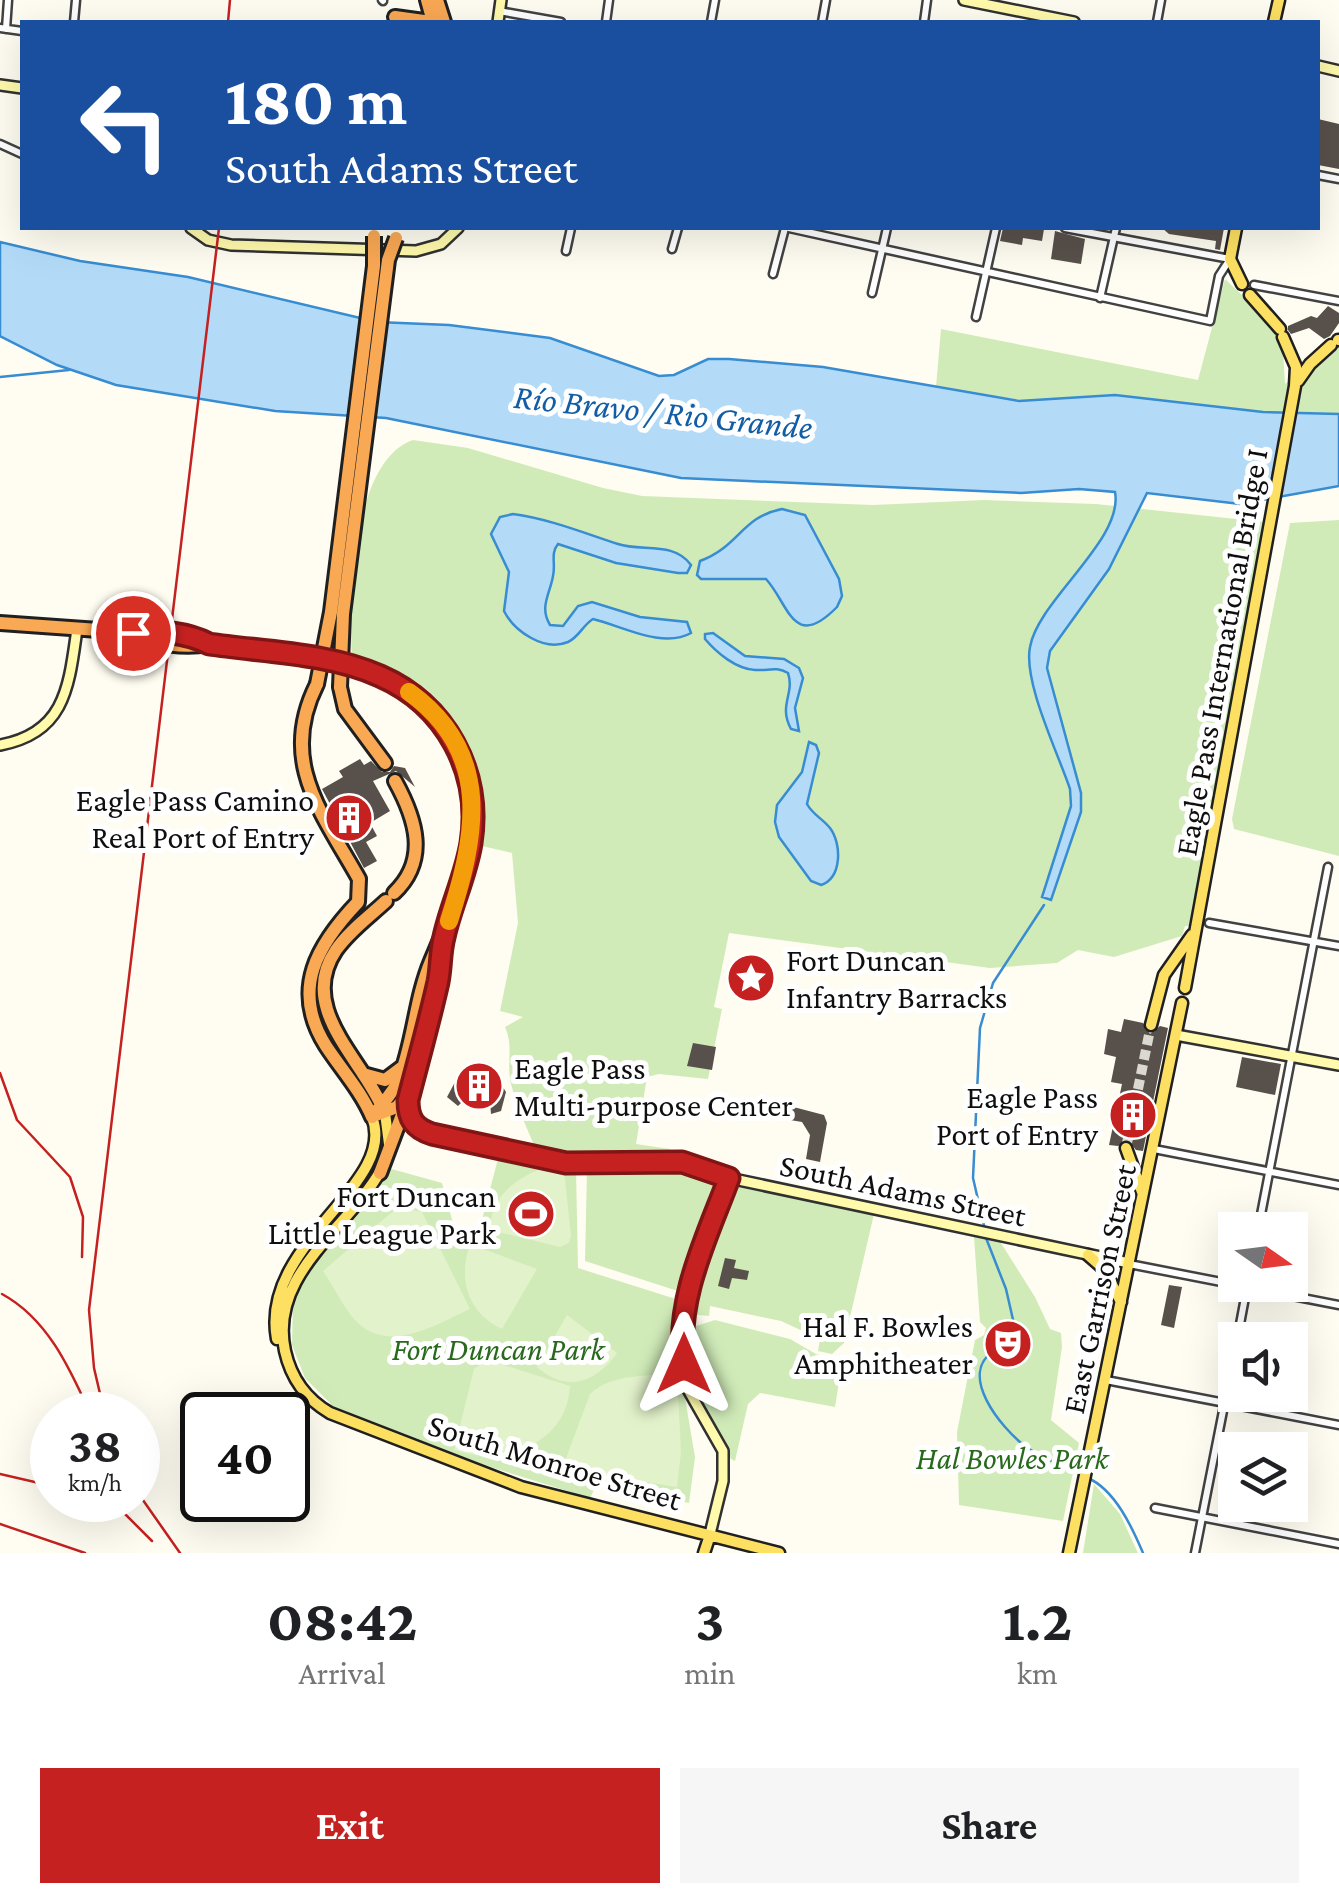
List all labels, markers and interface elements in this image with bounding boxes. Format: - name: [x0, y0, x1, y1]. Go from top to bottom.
- icon: left: [60, 60, 190, 190]
- text: 180 m: [225, 61, 407, 139]
- text: South Adams Street: [225, 143, 578, 193]
- water label: Río Bravo / Rio Grande: [512, 377, 814, 447]
- street label: Eagle Pass International Bridge I: [1167, 446, 1275, 858]
- pin: [91, 591, 176, 676]
- icon: arrive: [106, 606, 161, 661]
- place label: Eagle Pass Camino Real Port of Entry: [76, 782, 314, 855]
- building icon: Eagle Pass Camino Real Port of Entry: [323, 792, 375, 844]
- place label: Fort Duncan Infantry Barracks: [786, 942, 1007, 1015]
- place icon: Fort Duncan Infantry Barracks: [725, 952, 777, 1004]
- place label: Eagle Pass Multi-purpose Center: [514, 1050, 793, 1123]
- building icon: Eagle Pass Multi-purpose Center: [453, 1060, 505, 1112]
- place label: Eagle Pass Port of Entry: [936, 1079, 1098, 1152]
- building icon: Eagle Pass Port of Entry: [1107, 1089, 1159, 1141]
- street label: South Adams Street: [777, 1146, 1030, 1234]
- street label: East Garrison Street: [1055, 1161, 1143, 1417]
- place label: Fort Duncan Little League Park: [268, 1178, 497, 1251]
- sports icon: Fort Duncan Little League Park: [505, 1188, 557, 1240]
- north arrow: [1218, 1212, 1308, 1302]
- map controls: [1218, 1212, 1308, 1522]
- place label: Hal F. Bowles Amphitheater: [794, 1308, 973, 1381]
- position arrow: [632, 1312, 736, 1416]
- theatre icon: Hal F. Bowles Amphitheater: [982, 1318, 1034, 1370]
- button: sound: [1218, 1322, 1308, 1412]
- park label: Fort Duncan Park: [392, 1331, 606, 1367]
- speed limit sign: 40: [180, 1392, 310, 1522]
- street label: South Monroe Street: [424, 1406, 686, 1518]
- text: 38: [68, 1417, 122, 1473]
- button: layers: [1218, 1432, 1308, 1522]
- park label: Hal Bowles Park: [916, 1440, 1110, 1476]
- text: km/h: [68, 1469, 122, 1496]
- text: 08:42: [267, 1586, 417, 1653]
- text: 3: [695, 1586, 724, 1653]
- text: 1.2: [1002, 1586, 1072, 1653]
- text: Arrival: [299, 1655, 386, 1691]
- text: min: [684, 1655, 735, 1691]
- text: km: [1017, 1655, 1058, 1691]
- button: Exit: [40, 1768, 660, 1883]
- button: Share: [680, 1768, 1299, 1883]

